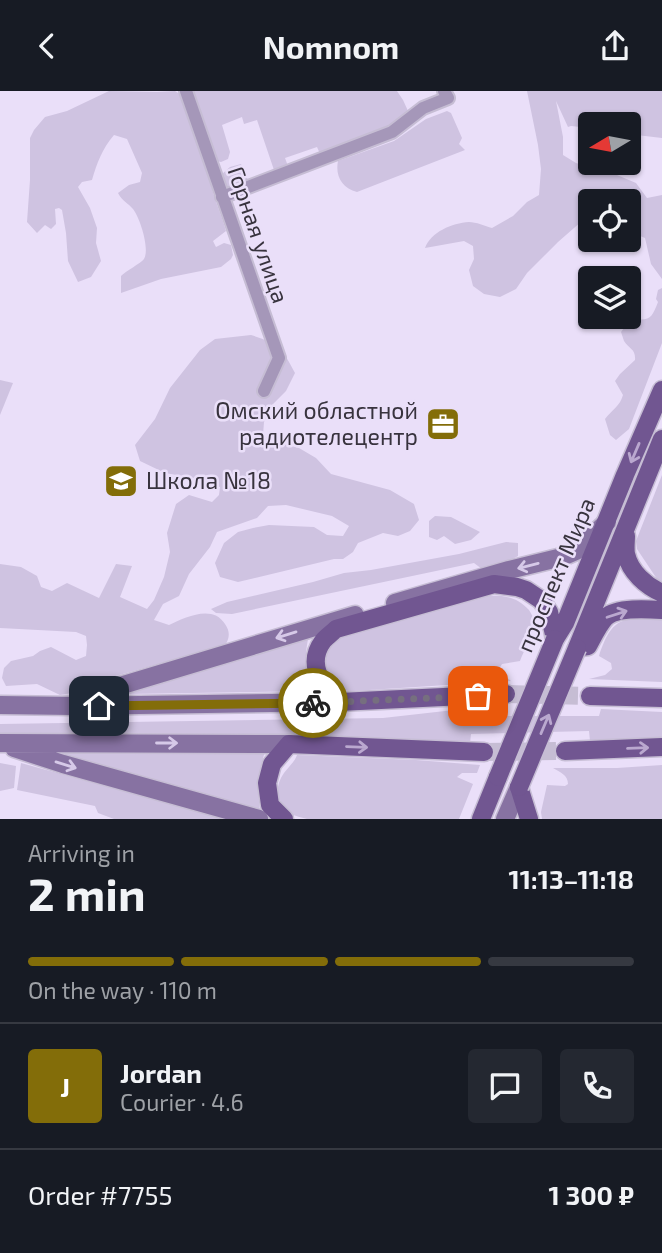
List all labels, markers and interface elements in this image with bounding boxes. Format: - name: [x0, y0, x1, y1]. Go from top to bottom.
- icon: back: [28, 27, 66, 65]
- text: Nomnom: [263, 27, 399, 65]
- icon: share: [596, 27, 634, 65]
- north arrow: [578, 112, 640, 175]
- map controls: [578, 112, 641, 329]
- street label: Горная улица: [222, 163, 295, 307]
- button: locate: [578, 189, 641, 252]
- button: layers: [578, 266, 641, 329]
- place label: Омский областной радиотелецентр: [215, 396, 418, 450]
- office icon: Омский областной радиотелецентр: [424, 405, 462, 443]
- one-way arrow: [628, 441, 641, 463]
- school or university icon: Школа №18: [102, 462, 140, 500]
- place label: Школа №18: [146, 466, 271, 494]
- street label: проспект Мира: [510, 493, 600, 656]
- one-way arrow: [517, 559, 540, 573]
- one-way arrow: [606, 606, 628, 619]
- one-way arrow: [275, 630, 297, 643]
- pin: [448, 666, 508, 726]
- courier: [278, 668, 348, 738]
- pin: [69, 676, 129, 736]
- icon: bag: [459, 677, 497, 715]
- icon: bike: [294, 684, 332, 722]
- icon: home: [80, 687, 118, 725]
- one-way arrow: [540, 714, 553, 736]
- one-way arrow: [156, 736, 179, 750]
- one-way arrow: [346, 740, 369, 753]
- one-way arrow: [626, 741, 649, 754]
- one-way arrow: [55, 759, 77, 772]
- text: Arriving in: [28, 839, 135, 867]
- text: 11:13–11:18: [509, 863, 634, 894]
- text: 2 min: [28, 865, 146, 920]
- text: On the way · 110 m: [28, 976, 217, 1004]
- button: chat: [468, 1049, 542, 1123]
- button: phone: [560, 1049, 634, 1123]
- text: Jordan: [120, 1057, 202, 1088]
- text: J: [60, 1071, 70, 1102]
- text: Courier · 4.6: [120, 1088, 244, 1116]
- text: Order #7755: [28, 1179, 172, 1210]
- text: 1 300 ₽: [549, 1179, 634, 1210]

